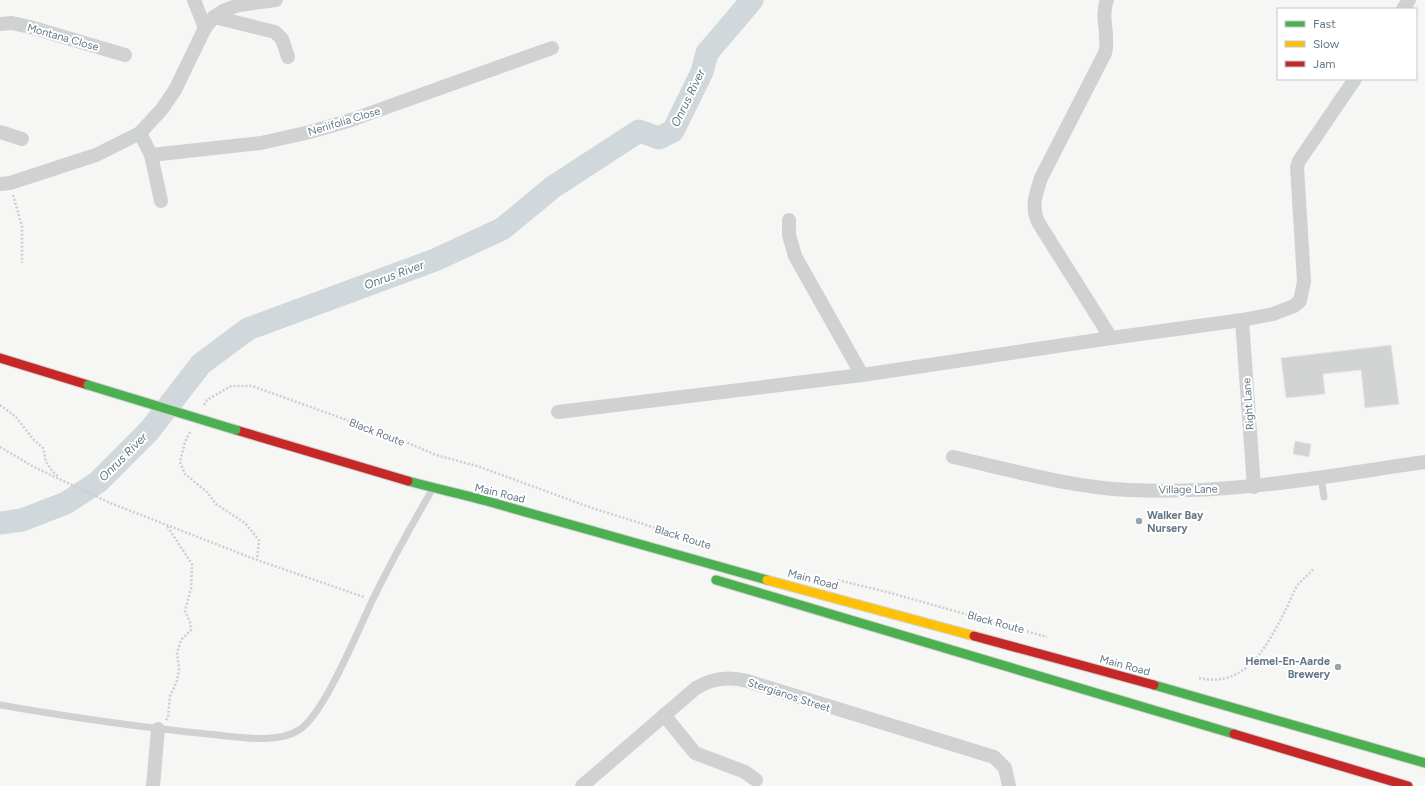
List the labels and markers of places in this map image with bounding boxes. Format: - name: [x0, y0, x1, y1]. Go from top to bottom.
- place label: Walker Bay Nursery: [1147, 509, 1204, 535]
- marker: Walker Bay Nursery: [1134, 516, 1144, 526]
- place label: Hemel-En-Aarde Brewery: [1245, 655, 1331, 681]
- marker: Hemel-En-Aarde Brewery: [1333, 662, 1343, 672]

